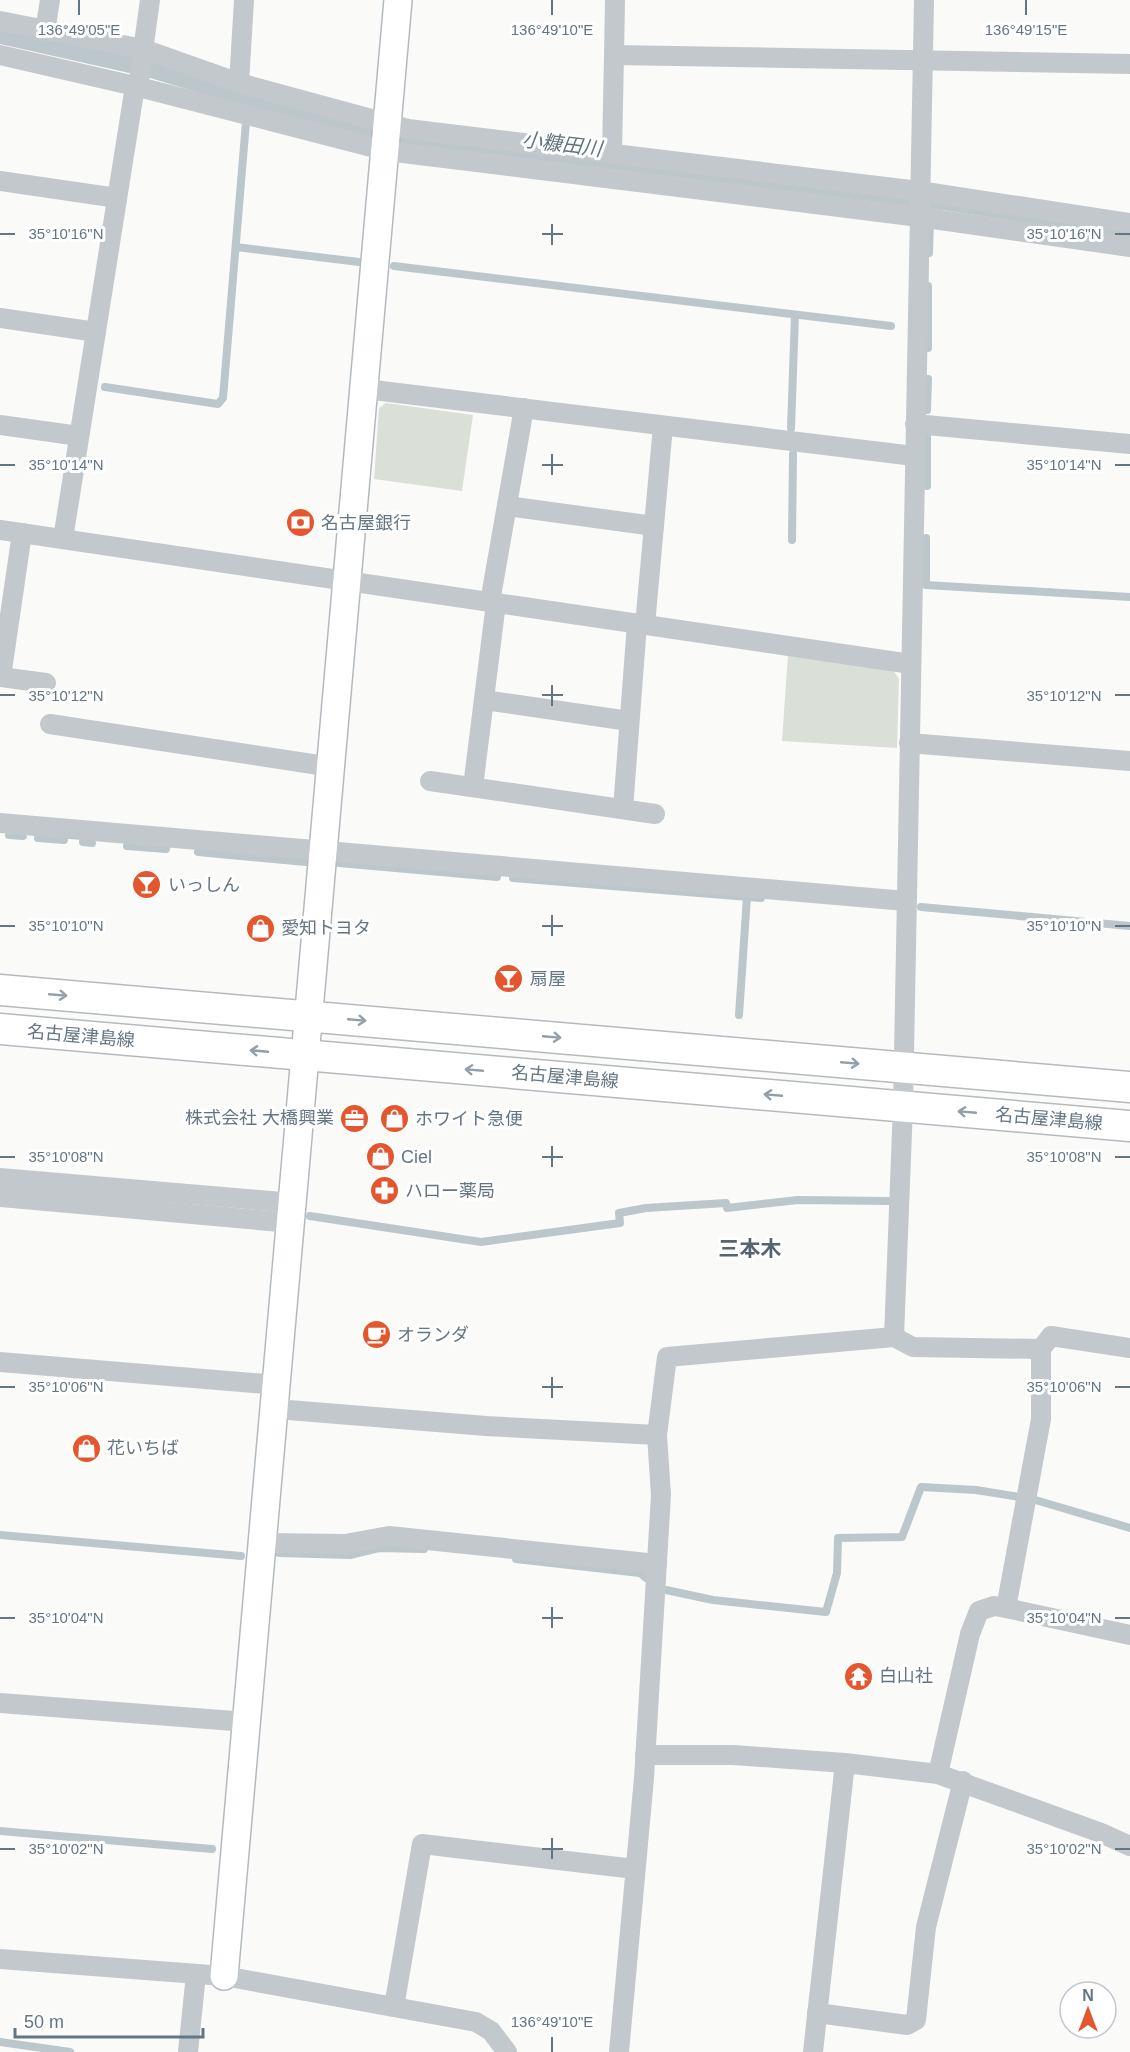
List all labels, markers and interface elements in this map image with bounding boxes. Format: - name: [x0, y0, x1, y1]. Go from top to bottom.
- text: 136°49'05"E: [38, 21, 120, 38]
- text: 136°49'10"E: [511, 21, 593, 38]
- text: 136°49'15"E: [985, 21, 1067, 38]
- water label: 小糠田川: [521, 128, 605, 160]
- text: 35°10'16"N: [28, 225, 104, 242]
- text: 35°10'16"N: [1026, 225, 1102, 242]
- text: 35°10'14"N: [28, 456, 104, 473]
- text: 35°10'14"N: [1026, 456, 1102, 473]
- bank icon: 名古屋銀行: [284, 507, 316, 539]
- place label: 名古屋銀行: [321, 513, 411, 533]
- text: 35°10'12"N: [28, 687, 104, 704]
- text: 35°10'12"N: [1026, 687, 1102, 704]
- bar icon: いっしん: [131, 869, 163, 901]
- place label: いっしん: [168, 875, 240, 895]
- shop icon: 愛知トヨタ: [244, 912, 276, 944]
- text: 35°10'10"N: [28, 917, 104, 934]
- text: 35°10'10"N: [1026, 917, 1102, 934]
- place label: 愛知トヨタ: [281, 918, 371, 938]
- bar icon: 扇屋: [493, 963, 525, 995]
- place label: 扇屋: [530, 969, 566, 989]
- one-way arrow: [48, 990, 68, 1001]
- one-way arrow: [347, 1015, 367, 1026]
- street label: 名古屋津島線: [26, 1021, 136, 1051]
- one-way arrow: [541, 1032, 561, 1043]
- one-way arrow: [249, 1045, 269, 1056]
- one-way arrow: [840, 1058, 860, 1069]
- street label: 名古屋津島線: [510, 1062, 620, 1092]
- one-way arrow: [464, 1064, 484, 1075]
- one-way arrow: [763, 1089, 783, 1100]
- office icon: 株式会社 大橋興業: [339, 1102, 371, 1134]
- shop icon: ホワイト急便: [378, 1103, 410, 1135]
- street label: 名古屋津島線: [994, 1104, 1104, 1134]
- one-way arrow: [958, 1106, 978, 1117]
- place label: 株式会社 大橋興業: [185, 1108, 334, 1128]
- place label: ホワイト急便: [415, 1109, 523, 1129]
- shop icon: Ciel: [364, 1141, 396, 1173]
- place label: Ciel: [401, 1147, 432, 1167]
- text: 35°10'08"N: [28, 1148, 104, 1165]
- text: 35°10'08"N: [1026, 1148, 1102, 1165]
- pharmacy icon: ハロー薬局: [368, 1175, 400, 1207]
- place label: ハロー薬局: [405, 1181, 495, 1201]
- district label: 三本木: [719, 1237, 782, 1260]
- cafe icon: オランダ: [360, 1319, 392, 1351]
- place label: オランダ: [397, 1325, 469, 1345]
- text: 35°10'06"N: [28, 1378, 104, 1395]
- text: 35°10'06"N: [1026, 1378, 1102, 1395]
- shop icon: 花いちば: [70, 1432, 102, 1464]
- place label: 花いちば: [107, 1438, 179, 1458]
- text: 35°10'04"N: [28, 1609, 104, 1626]
- text: 35°10'04"N: [1026, 1609, 1102, 1626]
- temple icon: 白山社: [842, 1660, 874, 1692]
- place label: 白山社: [879, 1666, 933, 1686]
- text: 35°10'02"N: [28, 1840, 104, 1857]
- text: 35°10'02"N: [1026, 1840, 1102, 1857]
- north arrow: [1058, 1980, 1118, 2040]
- text: N: [1082, 1987, 1094, 2004]
- scale bar: [15, 2001, 202, 2039]
- text: 50 m: [24, 2012, 64, 2032]
- text: 136°49'10"E: [511, 2013, 593, 2030]

